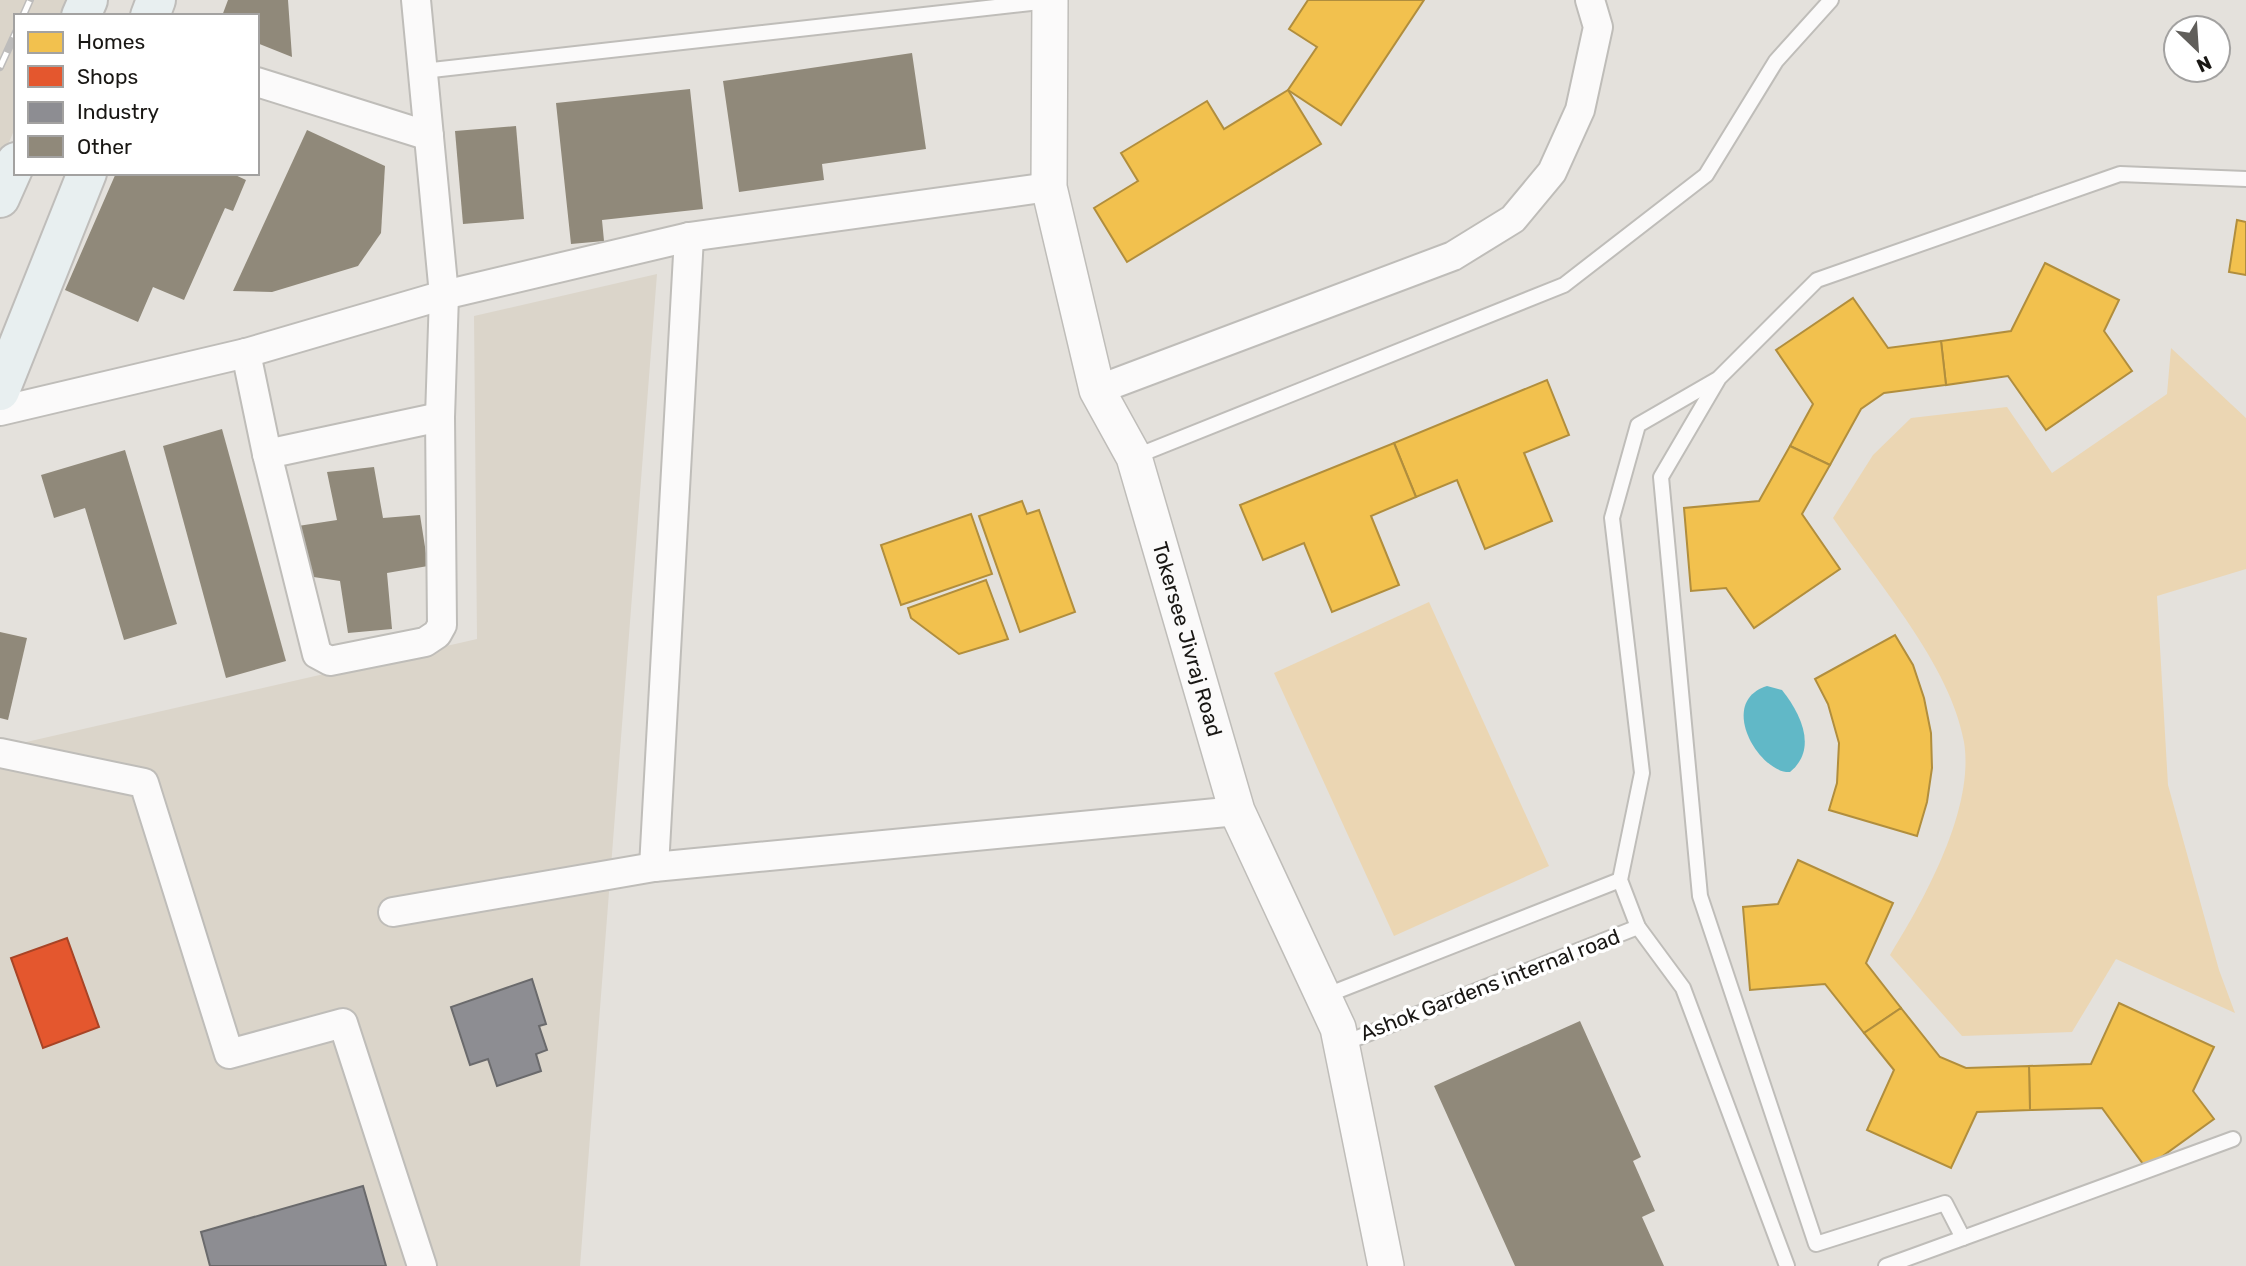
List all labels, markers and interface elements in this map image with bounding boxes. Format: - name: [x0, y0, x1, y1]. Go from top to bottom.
- legend: [14, 14, 259, 175]
- north arrow: [2162, 14, 2232, 84]
- text: Homes: [77, 29, 145, 54]
- text: N: [2193, 51, 2215, 77]
- text: Shops: [77, 64, 138, 89]
- text: Industry: [77, 99, 159, 124]
- text: Other: [77, 134, 132, 159]
- street label: Tokersee Jivraj Road: [1147, 539, 1228, 739]
- street label: Ashok Gardens internal road: [1357, 923, 1623, 1046]

